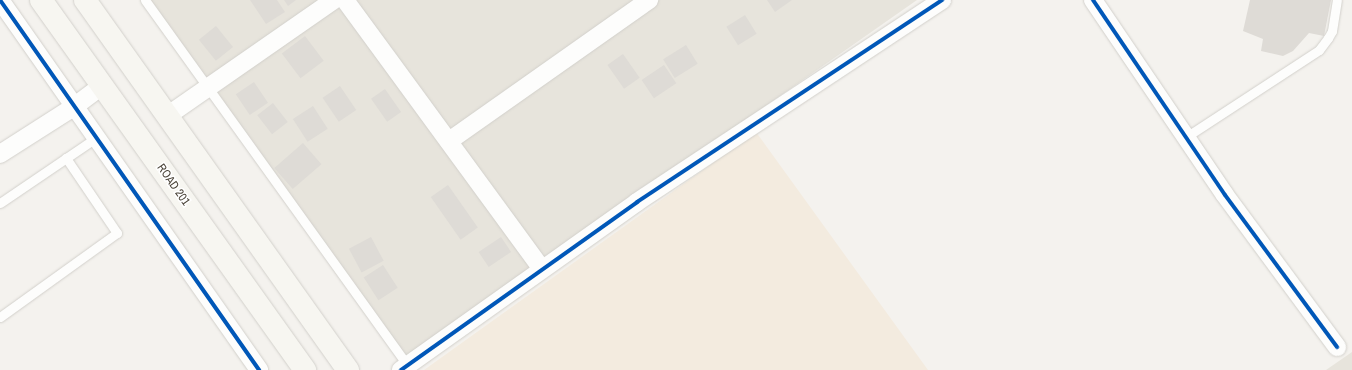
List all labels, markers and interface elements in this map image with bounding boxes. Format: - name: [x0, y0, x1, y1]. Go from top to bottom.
- street label: ROAD 201: [153, 161, 193, 209]

